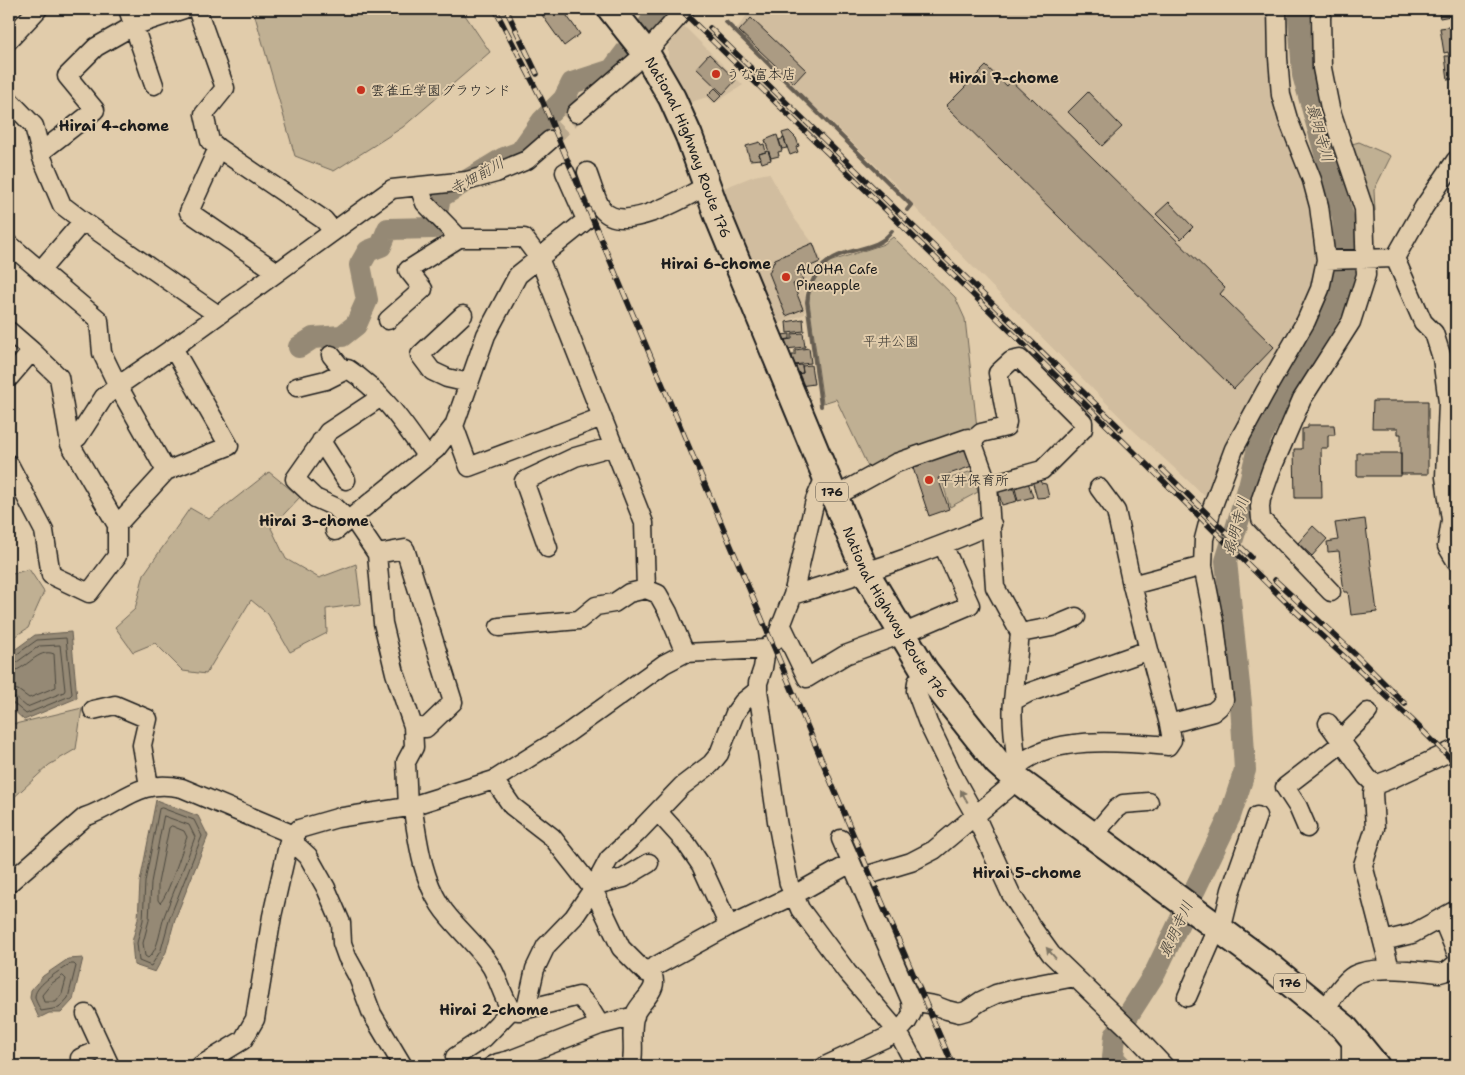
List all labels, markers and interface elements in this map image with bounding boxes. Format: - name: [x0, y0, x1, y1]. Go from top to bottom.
- street label: National Highway Route 176: [641, 54, 735, 241]
- place label: うな富本店: [726, 65, 796, 83]
- marker: うな富本店: [710, 68, 722, 80]
- district label: Hirai 7-chome: [949, 68, 1059, 88]
- place label: 雲雀丘学園グラウンド: [371, 81, 511, 99]
- marker: 雲雀丘学園グラウンド: [355, 84, 367, 96]
- water label: 最明寺川: [1302, 101, 1338, 165]
- district label: Hirai 4-chome: [59, 116, 169, 136]
- water label: 寺畑前川: [446, 153, 508, 199]
- district label: Hirai 6-chome: [661, 254, 771, 274]
- place label: ALOHA Cafe Pineapple: [796, 260, 878, 294]
- marker: ALOHA Cafe Pineapple: [780, 271, 792, 283]
- park label: 平井公園: [863, 332, 919, 350]
- place label: 平井保育所: [939, 471, 1009, 489]
- marker: 平井保育所: [923, 474, 935, 486]
- road number: 176: [816, 482, 848, 502]
- water label: 最明寺川: [1219, 494, 1253, 558]
- district label: Hirai 3-chome: [259, 511, 369, 531]
- street label: National Highway Route 176: [839, 524, 952, 702]
- one-way arrow: [960, 789, 969, 803]
- district label: Hirai 5-chome: [972, 863, 1082, 883]
- water label: 最明寺川: [1154, 898, 1198, 960]
- one-way arrow: [1046, 947, 1057, 960]
- road number: 176: [1274, 974, 1306, 992]
- district label: Hirai 2-chome: [439, 1000, 549, 1020]

